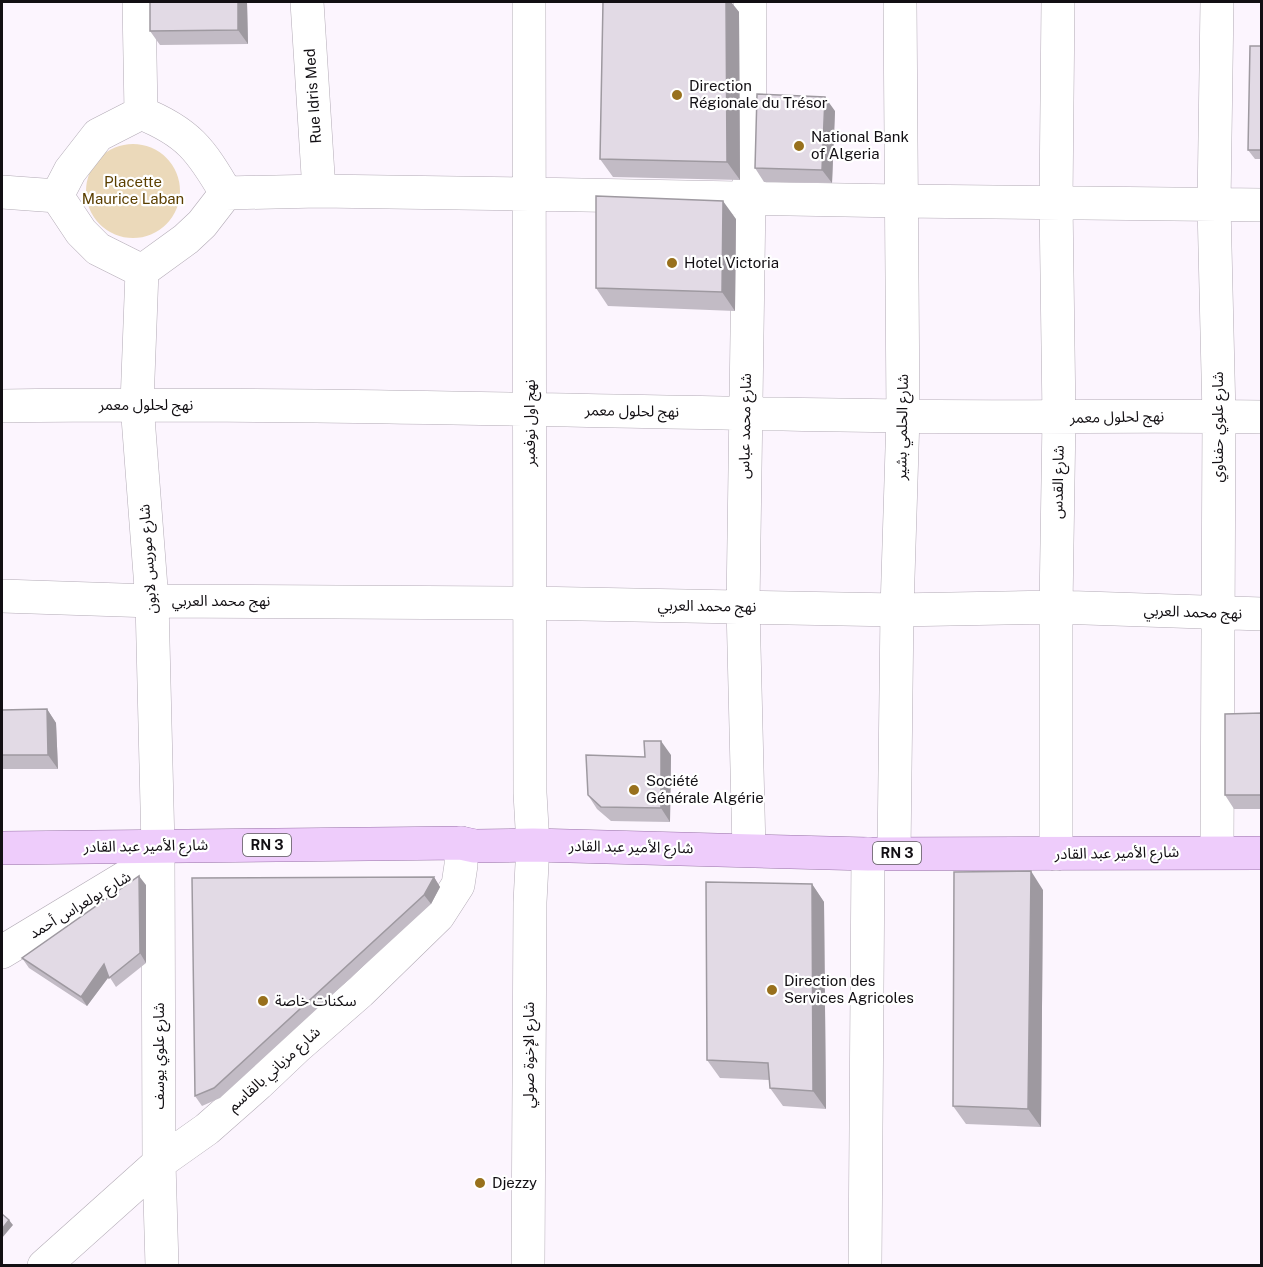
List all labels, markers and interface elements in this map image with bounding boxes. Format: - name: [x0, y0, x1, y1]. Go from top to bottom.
- street label: Rue Idris Med: [301, 48, 324, 144]
- place label: Direction Régionale du Trésor: [689, 77, 828, 111]
- marker: Direction Régionale du Trésor: [670, 88, 684, 102]
- place label: National Bank of Algeria: [811, 128, 909, 162]
- marker: National Bank of Algeria: [792, 139, 806, 153]
- park label: Placette Maurice Laban: [82, 173, 184, 207]
- place label: Hotel Victoria: [684, 254, 779, 271]
- marker: Hotel Victoria: [665, 256, 679, 270]
- street label: شارع علوي حفناوي: [1209, 371, 1230, 482]
- street label: شارع محمد عباس: [735, 373, 758, 479]
- street label: شارع الحلمي بشير: [892, 374, 915, 481]
- street label: نهج اول نوفمبر: [521, 380, 542, 467]
- street label: نهج لحلول معمر: [98, 396, 193, 417]
- street label: نهج لحلول معمر: [584, 401, 679, 424]
- street label: نهج لحلول معمر: [1069, 407, 1164, 430]
- street label: شارع القدس: [1048, 445, 1071, 519]
- street label: شارع موريس لابون: [135, 503, 164, 615]
- street label: نهج محمد العربي: [172, 592, 270, 613]
- street label: نهج محمد العربي: [657, 596, 756, 619]
- street label: نهج محمد العربي: [1143, 601, 1243, 626]
- place label: Société Générale Algérie: [646, 772, 764, 806]
- marker: Société Générale Algérie: [627, 783, 641, 797]
- road number: RN 3: [243, 834, 291, 856]
- street label: شارع الأمير عبد القادر: [83, 836, 209, 859]
- street label: شارع الأمير عبد القادر: [568, 837, 694, 860]
- road number: RN 3: [873, 842, 921, 864]
- street label: شارع الأمير عبد القادر: [1054, 843, 1180, 866]
- street label: شارع بولعراس أحمد: [26, 867, 136, 945]
- place label: Direction des Services Agricoles: [784, 972, 914, 1006]
- marker: Direction des Services Agricoles: [765, 983, 779, 997]
- place label: سكنات خاصة: [275, 992, 357, 1009]
- marker: سكنات خاصة: [256, 994, 270, 1008]
- street label: شارع علوي يوسف: [150, 1002, 171, 1109]
- street label: شارع الإخوة صولي: [520, 1002, 541, 1108]
- street label: شارع مزياني بالقاسم: [224, 1023, 326, 1117]
- place label: Djezzy: [492, 1174, 537, 1191]
- marker: Djezzy: [473, 1176, 487, 1190]

